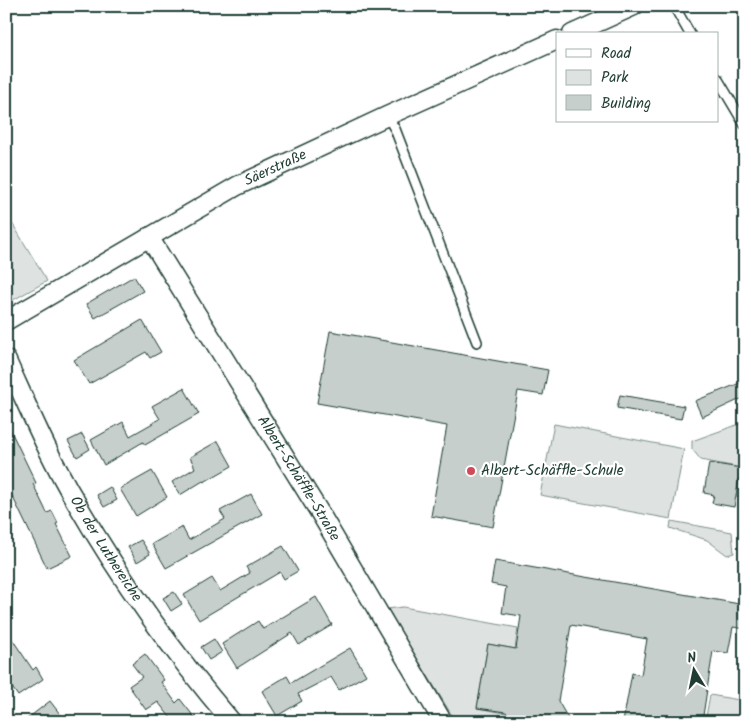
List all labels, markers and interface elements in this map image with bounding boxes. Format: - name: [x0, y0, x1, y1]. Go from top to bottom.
- legend: [556, 32, 718, 122]
- text: Road: [601, 42, 632, 66]
- text: Park: [601, 66, 629, 90]
- text: Building: [601, 92, 651, 116]
- street label: Säerstraße: [240, 143, 311, 193]
- street label: Albert-Schäffle-Straße: [251, 411, 346, 546]
- place label: Albert-Schäffle-Schule: [481, 459, 624, 483]
- marker: Albert-Schäffle-Schule: [465, 465, 477, 477]
- street label: Ob der Luthereiche: [63, 492, 148, 607]
- north arrow: [668, 646, 718, 696]
- text: N: [686, 647, 698, 670]

